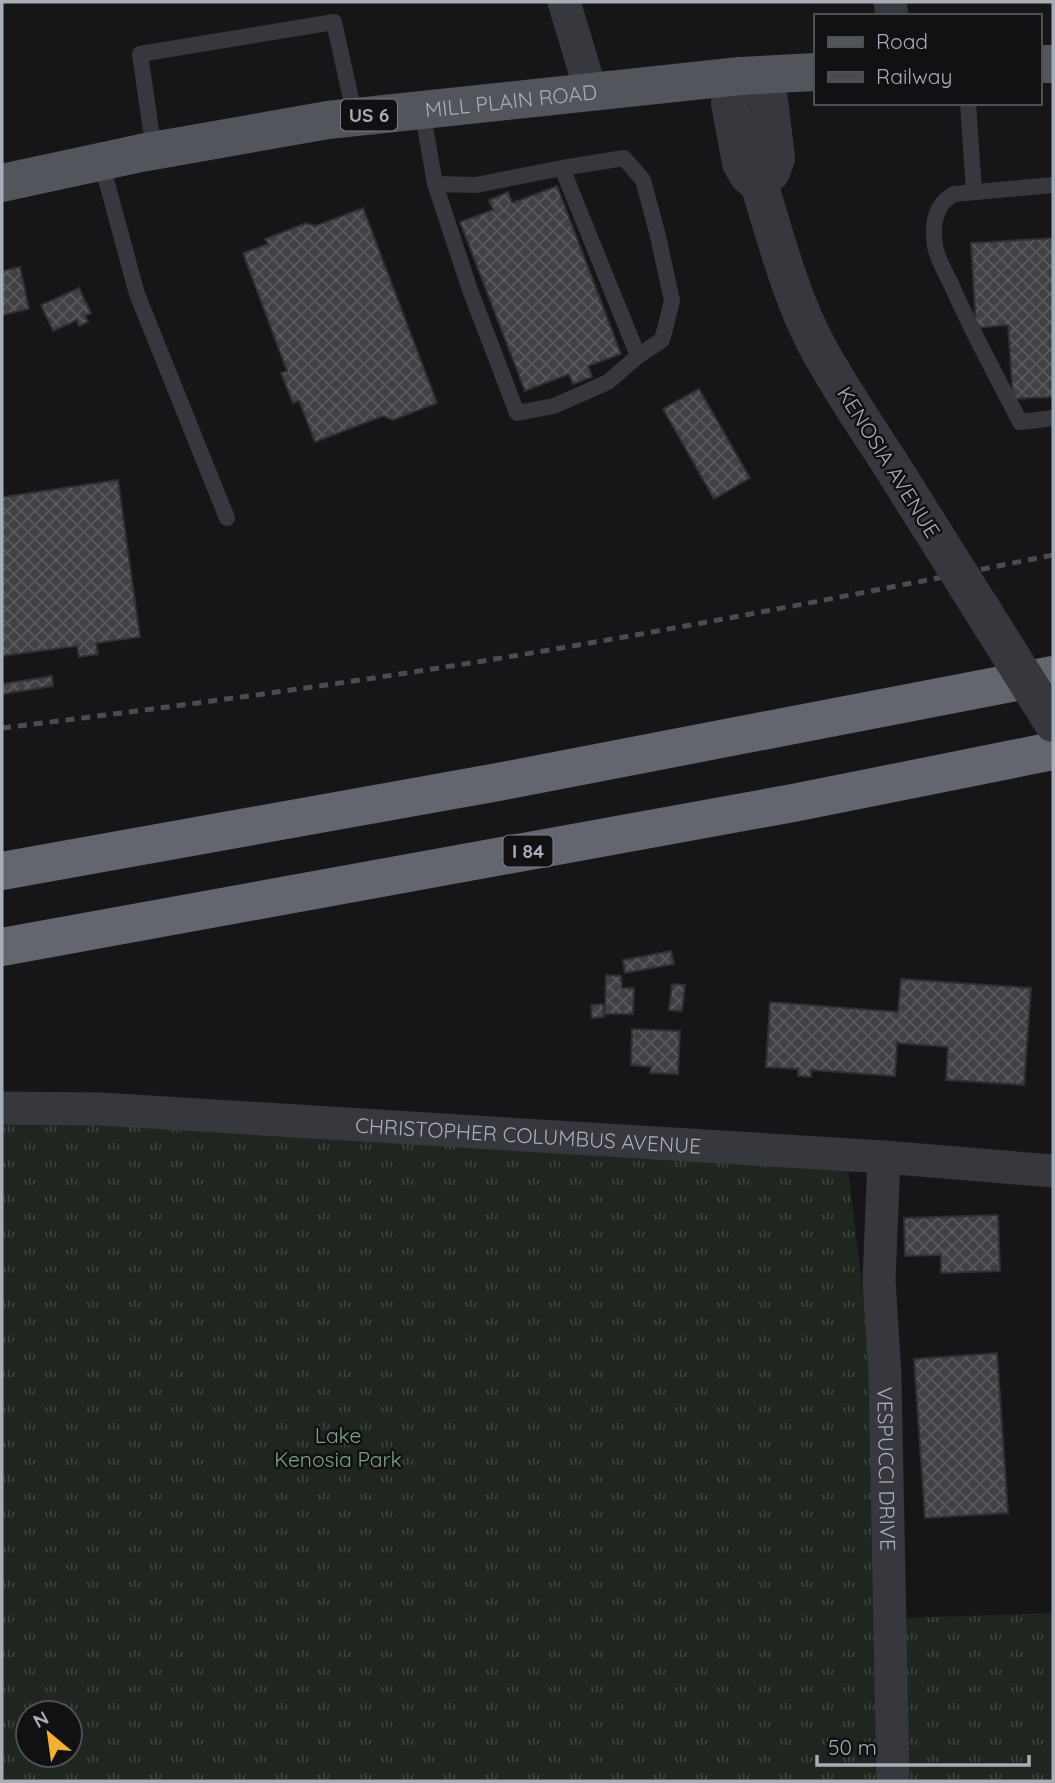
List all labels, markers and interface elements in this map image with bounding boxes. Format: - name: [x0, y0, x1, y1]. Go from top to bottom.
- legend: [814, 14, 1041, 105]
- text: Road: [876, 28, 928, 54]
- text: Railway: [876, 63, 952, 89]
- street label: MILL PLAIN ROAD: [424, 78, 598, 123]
- road number: US 6: [341, 99, 397, 130]
- street label: KENOSIA AVENUE: [832, 382, 946, 542]
- road number: I 84: [504, 836, 552, 866]
- street label: CHRISTOPHER COLUMBUS AVENUE: [354, 1112, 702, 1159]
- street label: VESPUCCI DRIVE: [872, 1386, 901, 1551]
- park label: Lake Kenosia Park: [274, 1422, 402, 1472]
- north arrow: [14, 1699, 84, 1769]
- text: N: [29, 1705, 53, 1733]
- scale bar: [817, 1724, 1029, 1768]
- text: 50 m: [828, 1734, 877, 1760]

